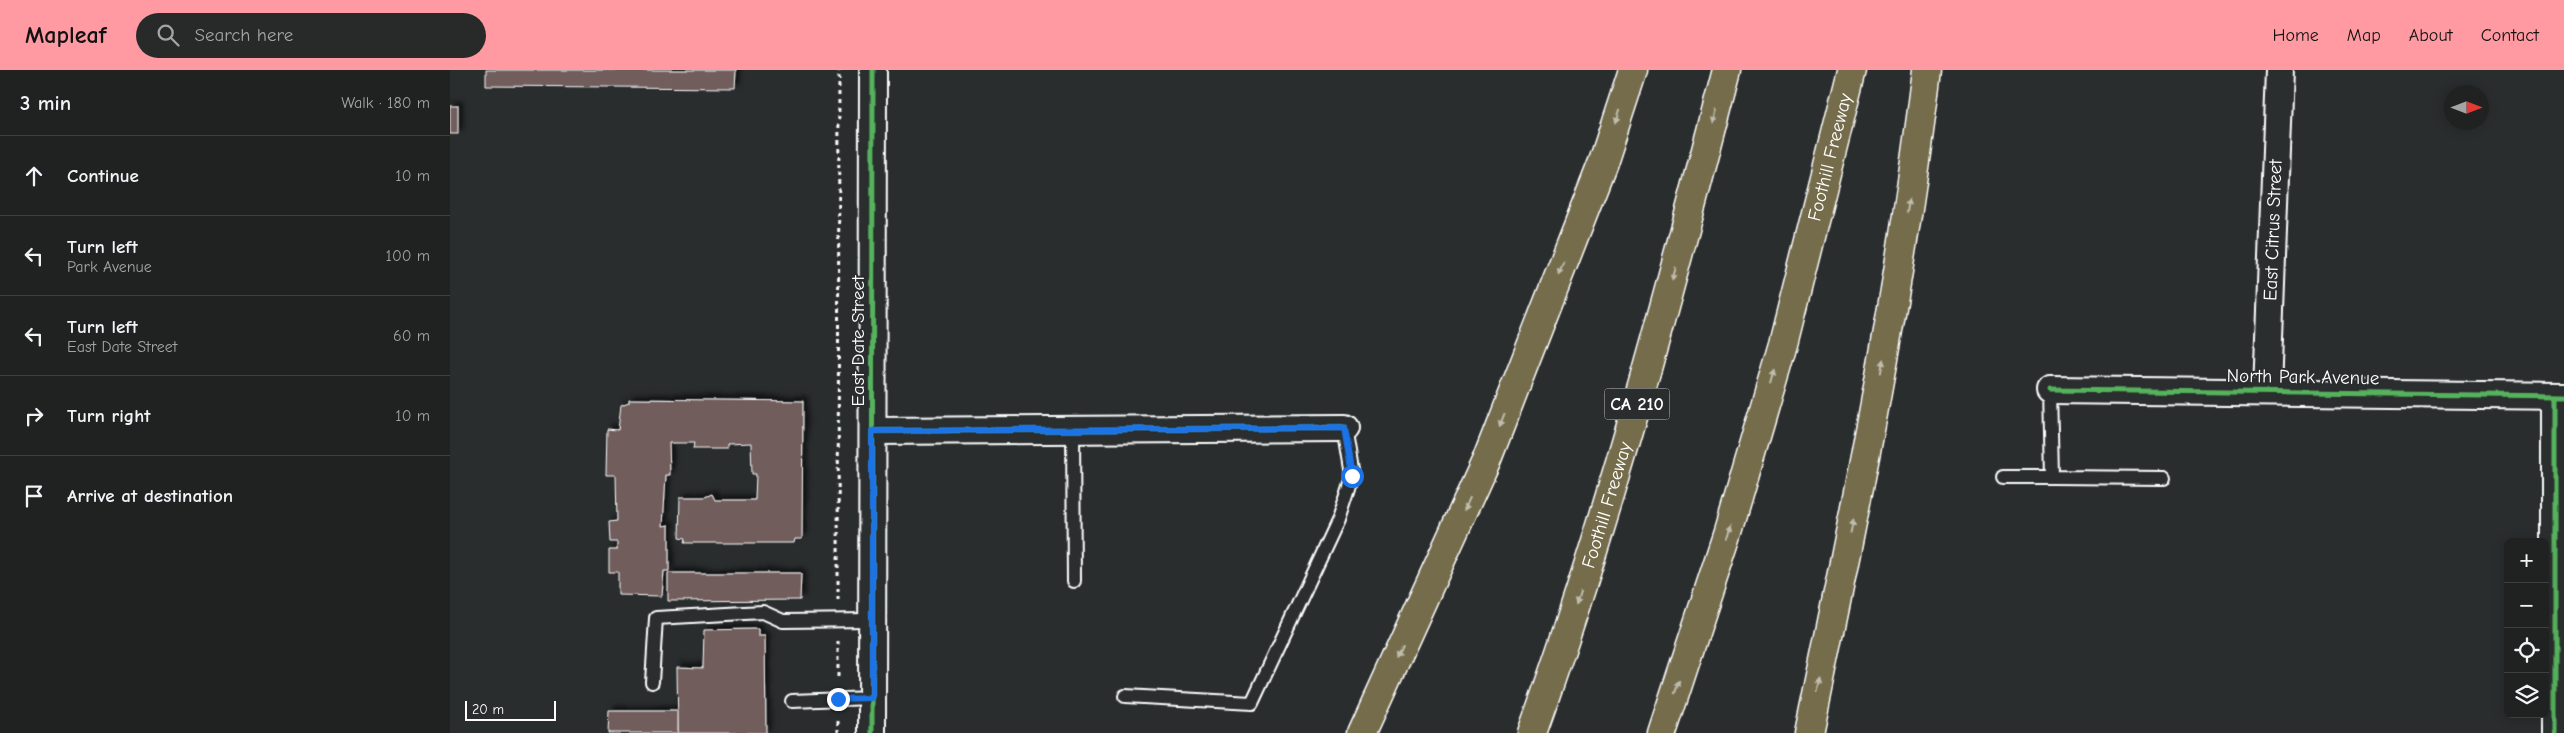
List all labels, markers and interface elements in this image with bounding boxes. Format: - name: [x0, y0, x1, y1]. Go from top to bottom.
- search box: [136, 13, 486, 58]
- text: Mapleaf: [25, 21, 106, 49]
- icon: search: [154, 21, 182, 49]
- text: Search here: [194, 24, 293, 46]
- text: Home: [2272, 25, 2319, 46]
- text: Map: [2347, 25, 2381, 46]
- text: About: [2409, 25, 2453, 46]
- text: Contact: [2481, 25, 2539, 46]
- north arrow: [2444, 85, 2489, 130]
- text: 3 min: [20, 91, 71, 115]
- street label: Foothill Freeway: [1803, 91, 1857, 224]
- text: Walk · 180 m: [341, 94, 430, 112]
- one-way arrow: [1614, 109, 1621, 124]
- one-way arrow: [1710, 110, 1718, 125]
- street label: East Citrus Street: [2259, 158, 2287, 301]
- icon: ahead: [20, 162, 48, 190]
- text: Continue: [67, 165, 139, 187]
- text: 10 m: [395, 167, 430, 185]
- one-way arrow: [1904, 198, 1912, 214]
- text: Turn left: [67, 236, 138, 258]
- icon: left: [20, 242, 48, 270]
- text: 100 m: [386, 247, 430, 265]
- text: Park Avenue: [67, 258, 152, 276]
- one-way arrow: [1557, 261, 1564, 276]
- one-way arrow: [1669, 267, 1677, 282]
- street label: East Date Street: [847, 275, 869, 407]
- text: Turn left: [67, 316, 138, 338]
- icon: left: [20, 322, 48, 350]
- text: 60 m: [393, 327, 430, 345]
- text: East Date Street: [67, 338, 177, 356]
- one-way arrow: [1878, 358, 1886, 374]
- street label: North Park Avenue: [2226, 365, 2380, 389]
- one-way arrow: [1770, 369, 1778, 384]
- road number: CA 210: [1604, 388, 1670, 419]
- icon: right: [20, 402, 48, 430]
- text: Turn right: [67, 405, 151, 427]
- text: 10 m: [395, 407, 430, 425]
- one-way arrow: [1498, 413, 1506, 428]
- street label: Foothill Freeway: [1577, 439, 1637, 571]
- route start: [1341, 465, 1364, 488]
- icon: arrive: [20, 482, 48, 510]
- text: Arrive at destination: [67, 485, 233, 507]
- one-way arrow: [1462, 496, 1471, 511]
- one-way arrow: [1848, 519, 1856, 534]
- one-way arrow: [1725, 525, 1733, 540]
- map controls: [2504, 538, 2549, 718]
- button: +: [2504, 538, 2549, 583]
- button: −: [2504, 583, 2549, 628]
- one-way arrow: [1574, 591, 1582, 606]
- button: locate: [2504, 628, 2549, 673]
- one-way arrow: [1395, 644, 1403, 658]
- button: layers: [2504, 673, 2549, 718]
- one-way arrow: [1815, 678, 1823, 693]
- one-way arrow: [1674, 679, 1681, 694]
- route end: [827, 688, 850, 711]
- scale bar: [465, 698, 556, 721]
- text: 20 m: [472, 701, 504, 718]

